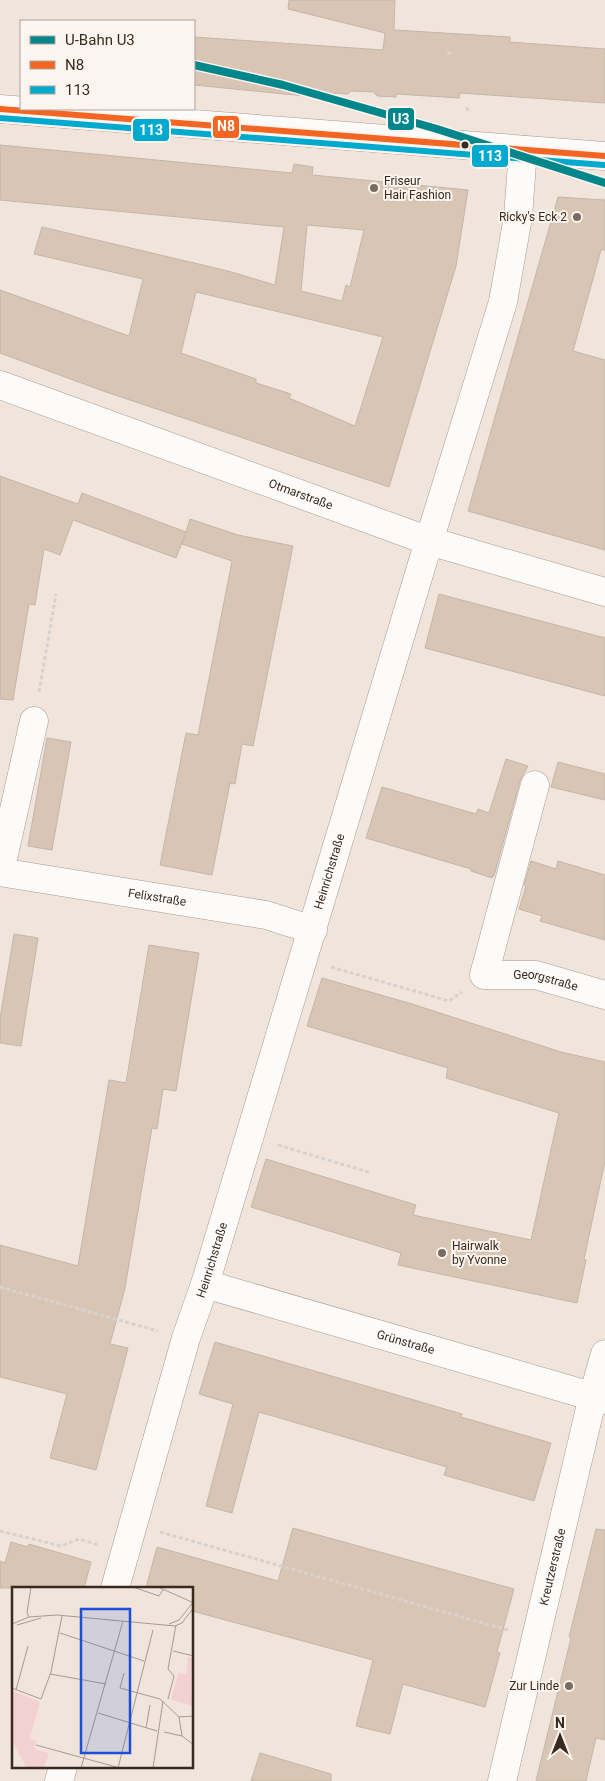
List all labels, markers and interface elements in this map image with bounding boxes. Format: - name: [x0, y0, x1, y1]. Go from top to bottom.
- legend: [20, 20, 195, 110]
- text: U-Bahn U3: [65, 31, 135, 49]
- text: N8: [65, 56, 84, 74]
- text: 113: [65, 81, 90, 99]
- line badge: U3: [387, 107, 415, 131]
- text: U3: [392, 111, 410, 127]
- line badge: N8: [212, 115, 240, 139]
- line badge: 113: [132, 118, 170, 142]
- text: N8: [217, 118, 235, 134]
- text: 113: [139, 122, 163, 138]
- unlabelled marker: [460, 140, 470, 150]
- line badge: 113: [471, 144, 509, 168]
- text: 113: [478, 148, 502, 164]
- place label: Friseur Hair Fashion: [384, 174, 451, 202]
- marker: Friseur Hair Fashion: [368, 182, 380, 194]
- place label: Ricky's Eck 2: [499, 210, 567, 224]
- marker: Ricky's Eck 2: [571, 211, 583, 223]
- street label: Otmarstraße: [267, 476, 335, 512]
- street label: Heinrichstraße: [311, 832, 347, 911]
- street label: Felixstraße: [127, 886, 187, 909]
- street label: Georgstraße: [513, 968, 580, 994]
- street label: Heinrichstraße: [194, 1221, 230, 1300]
- place label: Hairwalk by Yvonne: [452, 1239, 507, 1267]
- marker: Hairwalk by Yvonne: [436, 1247, 448, 1259]
- street label: Grünstraße: [375, 1327, 436, 1357]
- street label: Kreutzerstraße: [537, 1527, 568, 1607]
- inset map: [12, 1587, 194, 1768]
- place label: Zur Linde: [509, 1679, 559, 1693]
- marker: Zur Linde: [563, 1680, 575, 1692]
- north arrow: [535, 1711, 585, 1761]
- text: N: [555, 1715, 565, 1731]

